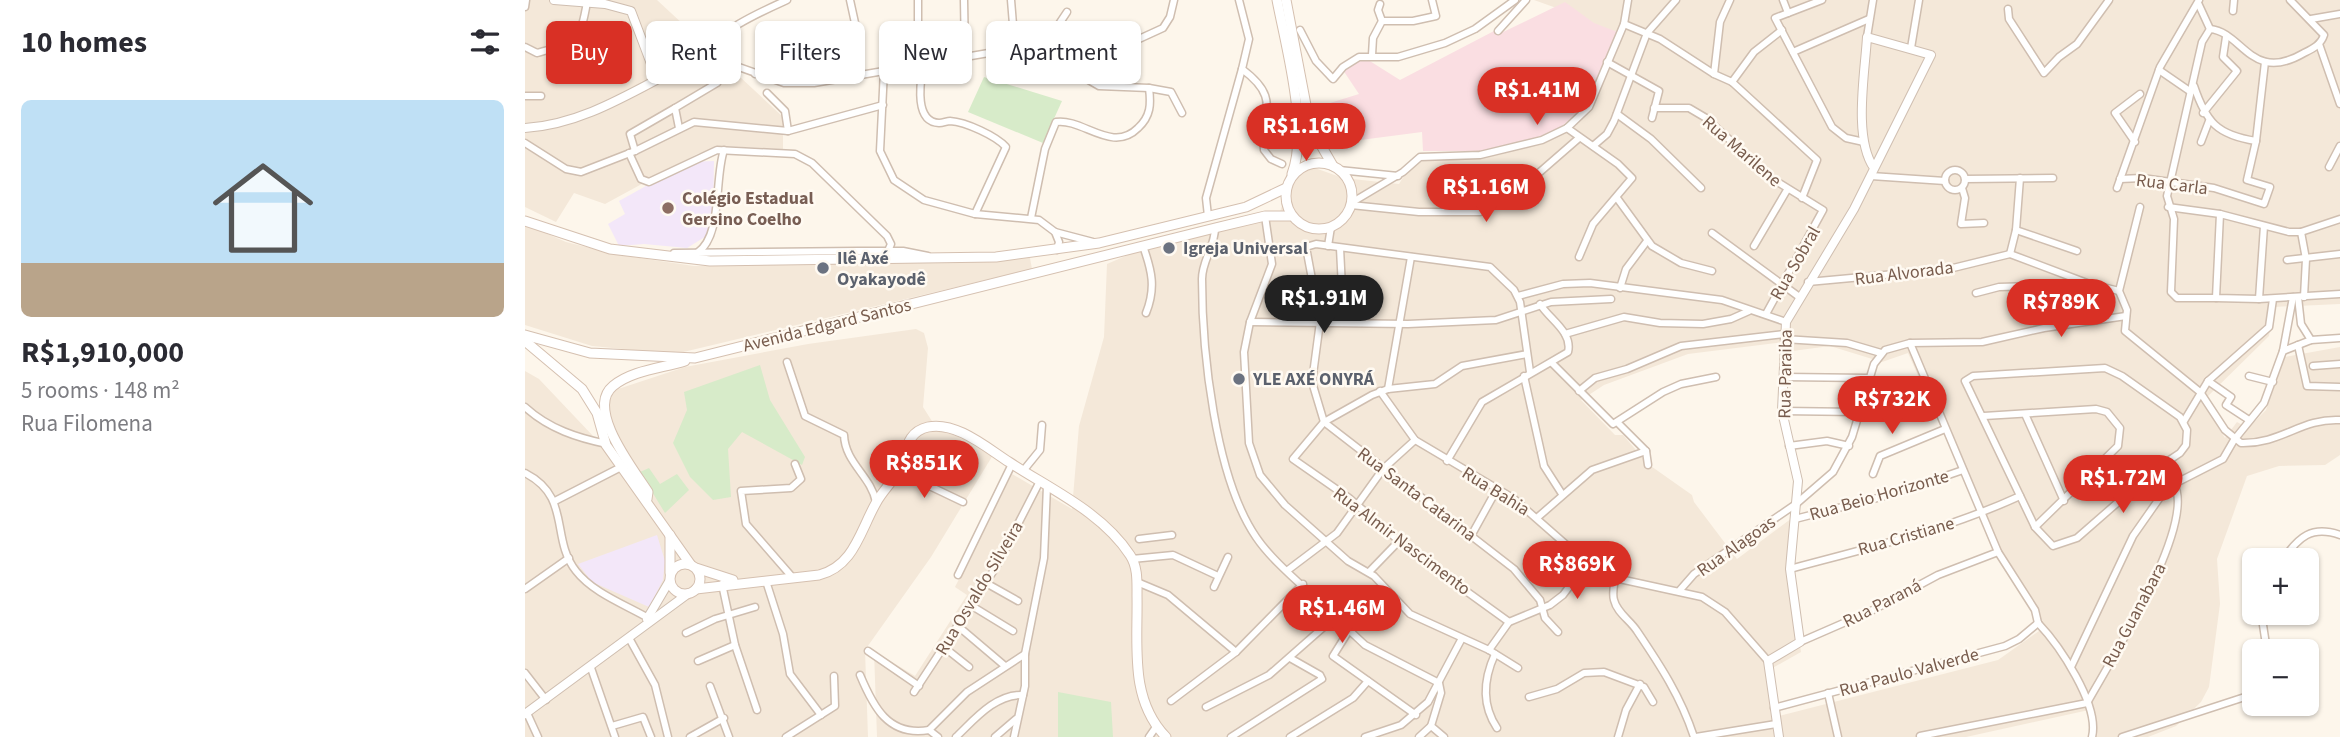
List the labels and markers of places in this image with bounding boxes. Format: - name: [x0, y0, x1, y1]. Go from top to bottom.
- pin: R$1.41M: [1472, 68, 1602, 127]
- pin: R$1.16M: [1241, 104, 1371, 163]
- pin: R$1.16M: [1421, 164, 1551, 224]
- place label: Colégio Estadual Gersino Coelho: [682, 186, 814, 232]
- marker: Colégio Estadual Gersino Coelho: [660, 200, 676, 216]
- place label: Igreja Universal: [1183, 236, 1308, 261]
- marker: Igreja Universal: [1161, 240, 1177, 256]
- place label: Ilê Axé Oyakayodê: [837, 246, 926, 292]
- marker: Ilê Axé Oyakayodê: [815, 260, 831, 276]
- pin: R$1.91M: [1259, 276, 1389, 335]
- pin: R$789K: [2004, 280, 2118, 339]
- place label: YLE AXÉ ONYRÁ: [1252, 367, 1375, 392]
- marker: YLE AXÉ ONYRÁ: [1231, 371, 1247, 387]
- pin: R$732K: [1835, 376, 1949, 436]
- pin: R$851K: [867, 440, 981, 500]
- pin: R$1.72M: [2058, 456, 2188, 515]
- pin: R$869K: [1520, 542, 1634, 601]
- pin: R$1.46M: [1277, 586, 1407, 645]

